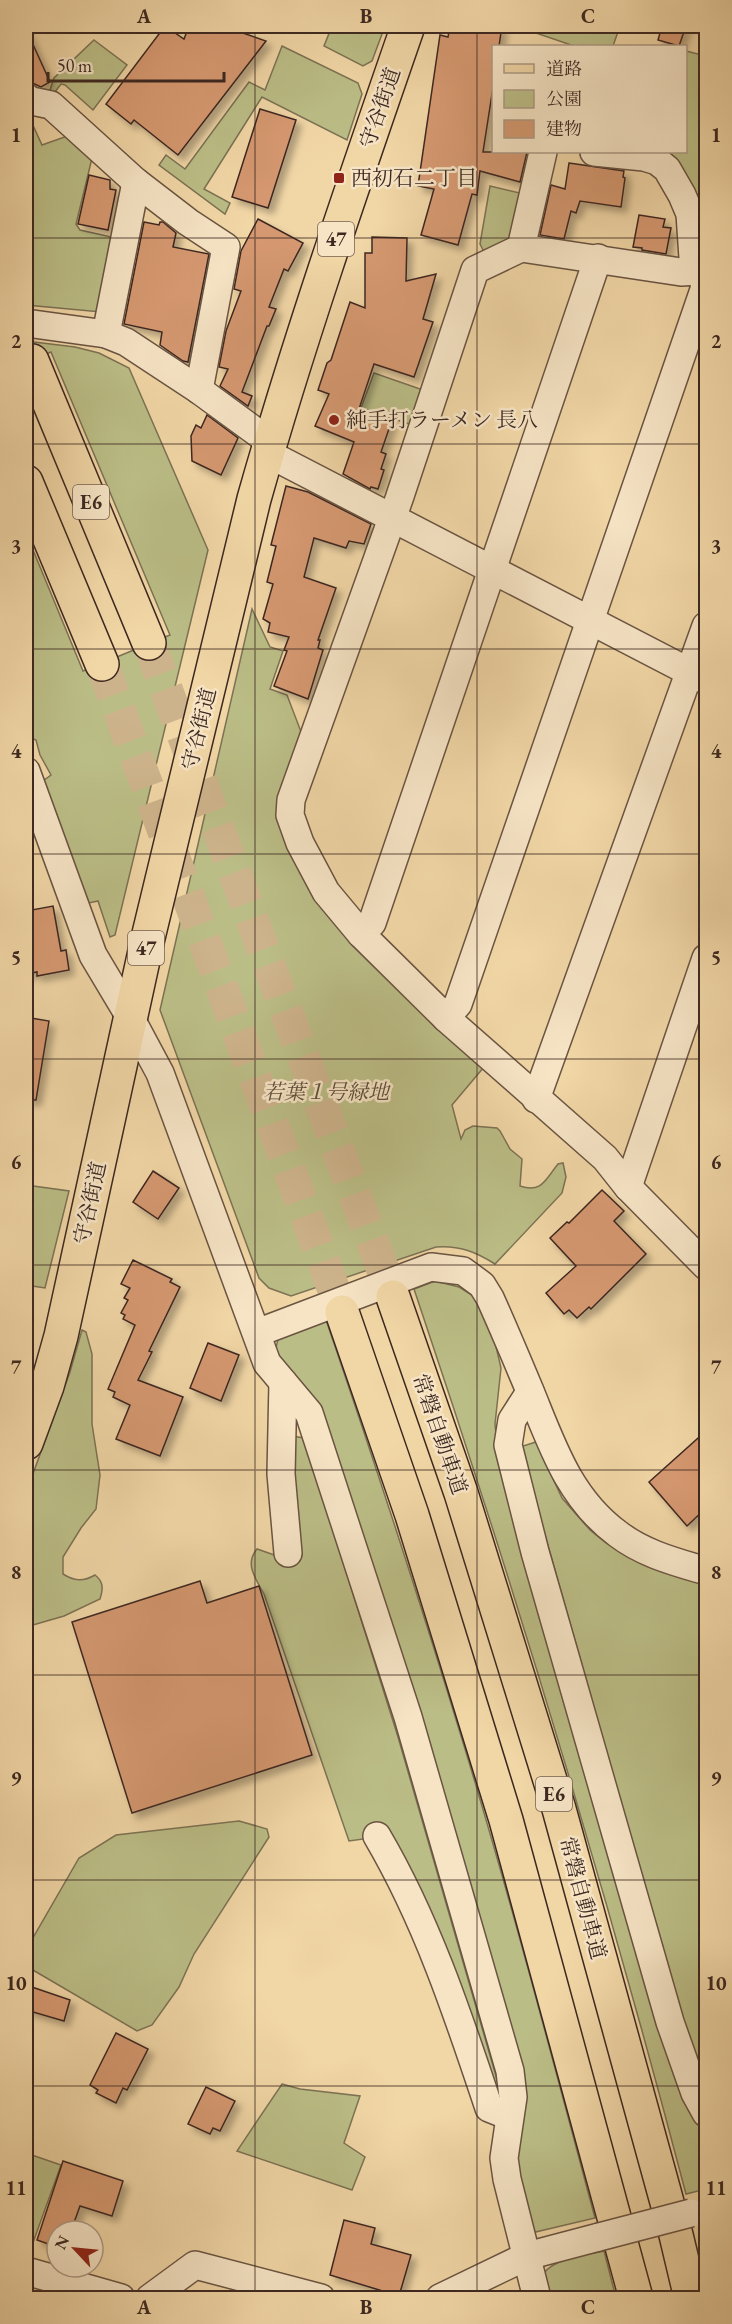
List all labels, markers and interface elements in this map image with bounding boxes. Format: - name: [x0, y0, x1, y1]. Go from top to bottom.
- text: A: [136, 3, 152, 29]
- text: B: [360, 3, 372, 29]
- text: C: [581, 3, 595, 29]
- scale bar: [48, 45, 224, 83]
- legend: [492, 45, 687, 153]
- text: 50 m: [57, 54, 92, 77]
- text: 道路: [546, 57, 582, 80]
- street label: 守谷街道: [353, 64, 406, 152]
- text: 公園: [546, 87, 582, 110]
- text: 建物: [546, 117, 582, 140]
- text: 1: [11, 122, 21, 148]
- text: 1: [711, 122, 721, 148]
- place label: 西初石二丁目: [351, 164, 477, 191]
- marker: 西初石二丁目: [332, 171, 346, 185]
- road number: 47: [318, 222, 354, 256]
- text: 2: [11, 328, 22, 354]
- text: 2: [711, 328, 722, 354]
- place label: 純手打ラーメン 長八: [346, 406, 538, 433]
- marker: 純手打ラーメン 長八: [327, 413, 341, 427]
- road number: E6: [73, 485, 109, 519]
- text: 3: [11, 533, 21, 559]
- text: 3: [711, 533, 721, 559]
- street label: 守谷街道: [175, 685, 222, 773]
- text: 4: [11, 738, 22, 764]
- text: 4: [711, 738, 722, 764]
- road number: 47: [128, 931, 164, 965]
- text: 5: [11, 944, 21, 970]
- text: 5: [711, 944, 721, 970]
- park label: 若葉１号緑地: [263, 1078, 391, 1105]
- text: 6: [11, 1149, 22, 1175]
- text: 6: [711, 1149, 722, 1175]
- street label: 守谷街道: [68, 1159, 111, 1247]
- text: 7: [11, 1354, 22, 1380]
- text: 7: [711, 1354, 722, 1380]
- street label: 常磐自動車道: [407, 1370, 474, 1498]
- text: 8: [11, 1559, 21, 1585]
- text: 8: [711, 1559, 721, 1585]
- text: 9: [11, 1765, 22, 1791]
- text: 9: [711, 1765, 722, 1791]
- road number: E6: [536, 1777, 572, 1811]
- street label: 常磐自動車道: [554, 1834, 613, 1962]
- text: 10: [5, 1970, 27, 1996]
- text: 10: [705, 1970, 727, 1996]
- text: 11: [5, 2175, 27, 2201]
- text: 11: [705, 2175, 727, 2201]
- north arrow: [45, 2219, 105, 2279]
- text: N: [50, 2232, 74, 2253]
- text: A: [136, 2294, 152, 2320]
- text: B: [360, 2294, 372, 2320]
- text: C: [581, 2294, 595, 2320]

